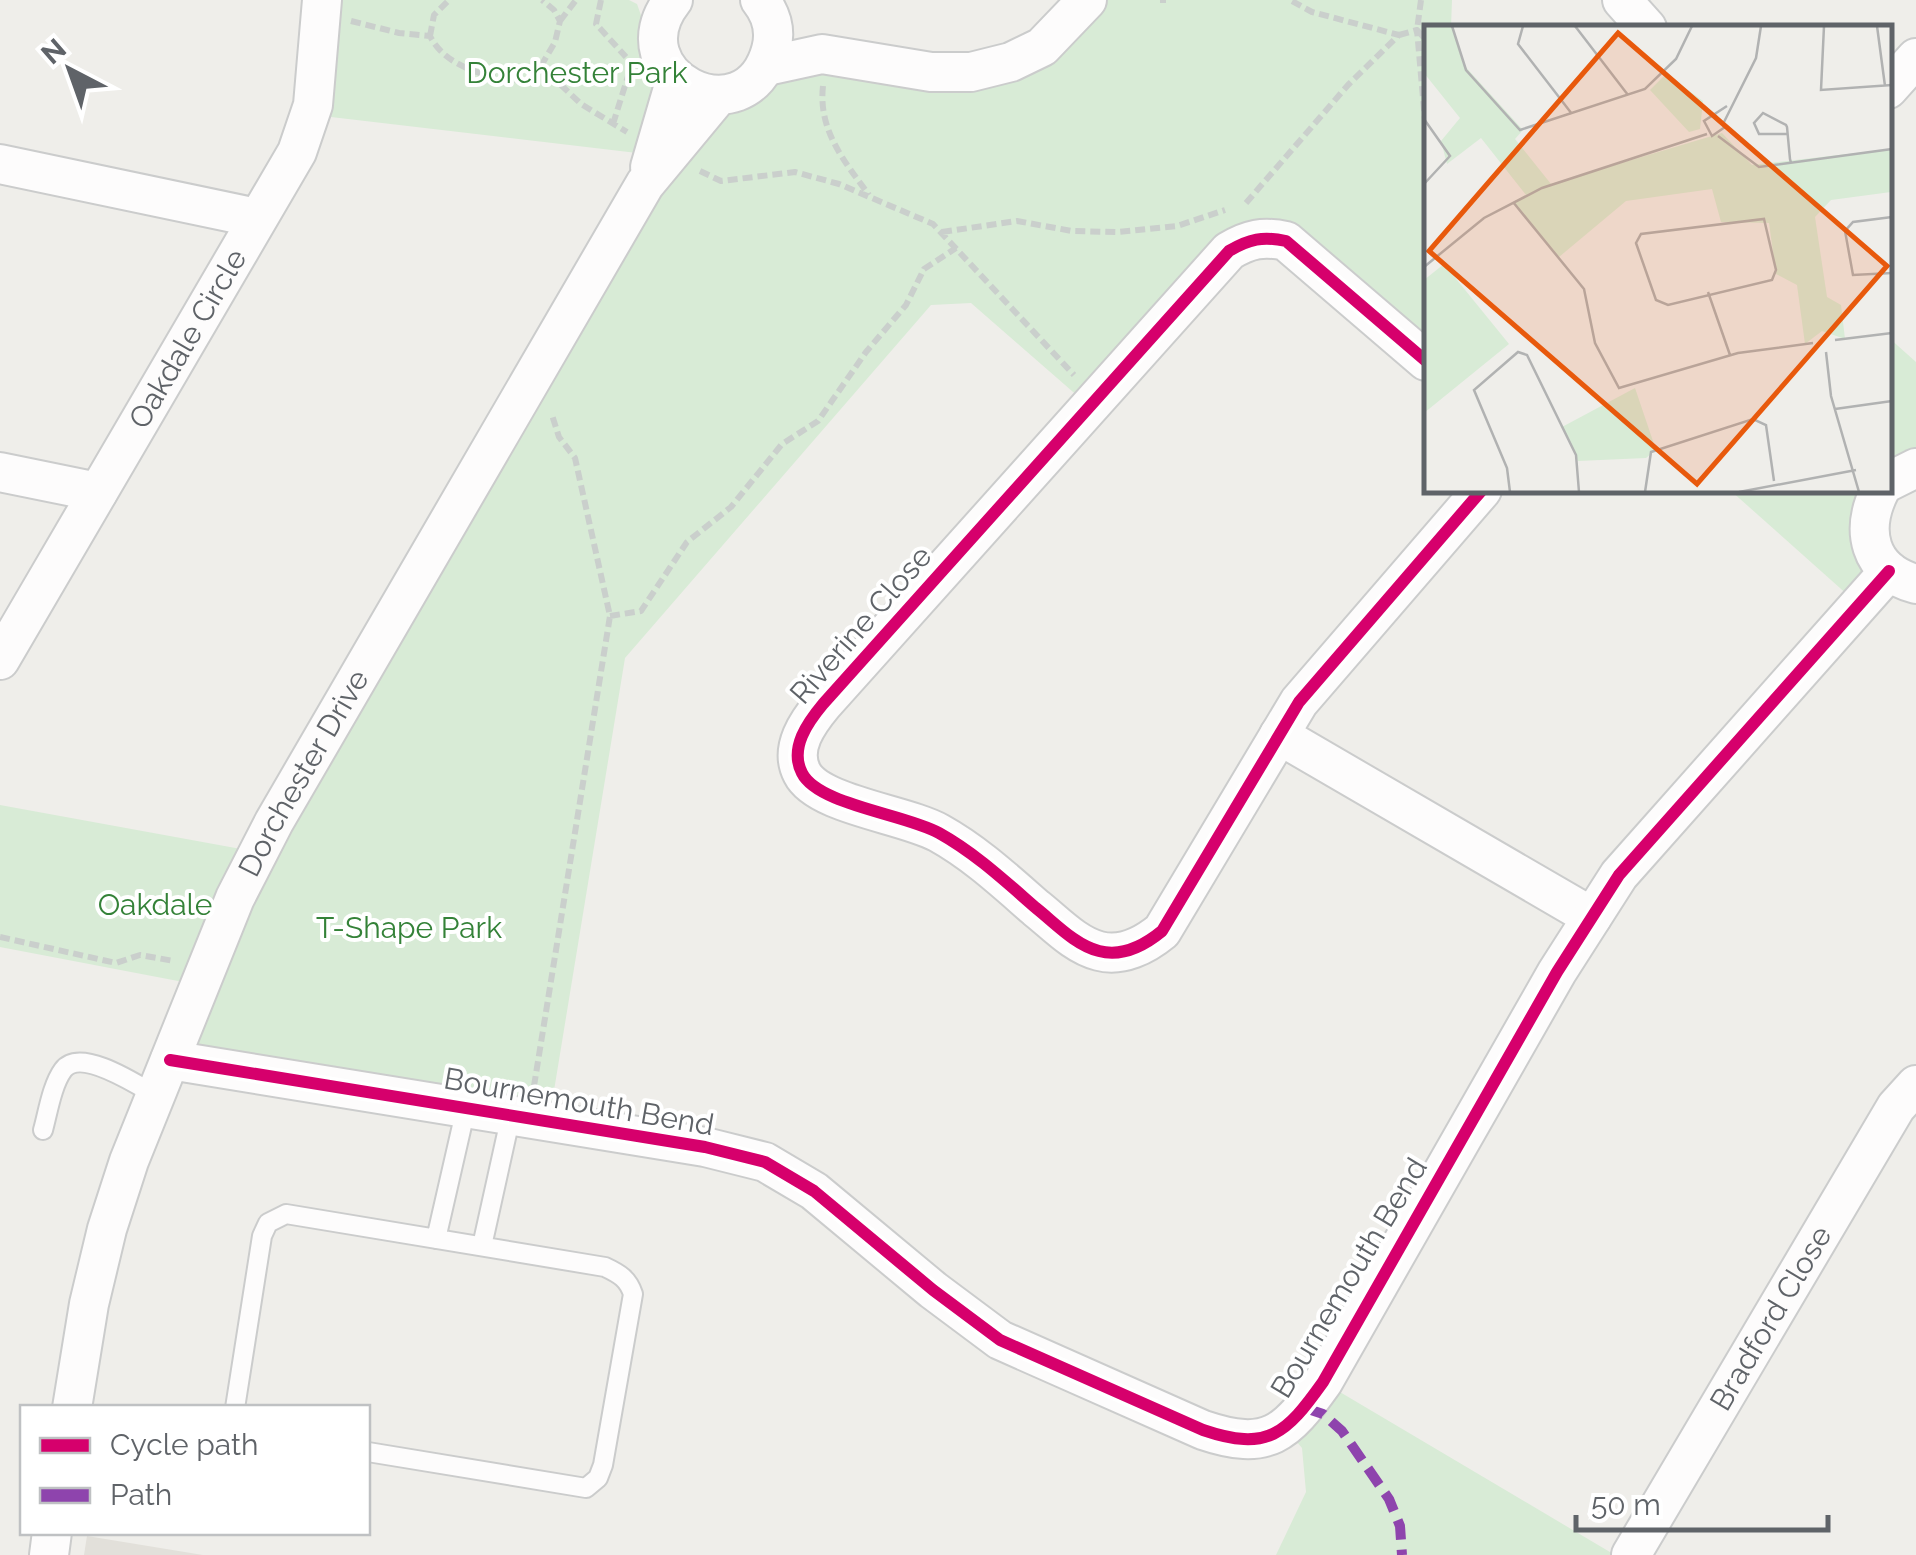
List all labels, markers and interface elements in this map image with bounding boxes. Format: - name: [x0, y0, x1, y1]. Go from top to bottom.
- north arrow: [20, 20, 120, 120]
- inset map: [1424, 25, 1891, 492]
- text: N: [35, 32, 73, 71]
- park label: Dorchester Park: [466, 55, 688, 90]
- street label: Oakdale Circle: [121, 243, 253, 435]
- street label: Riverine Close: [783, 539, 939, 711]
- street label: Dorchester Drive: [231, 663, 376, 882]
- park label: Oakdale: [98, 887, 212, 922]
- park label: T-Shape Park: [316, 910, 502, 945]
- street label: Bournemouth Bend: [441, 1061, 717, 1142]
- street label: Bournemouth Bend: [1263, 1152, 1434, 1404]
- street label: Bradford Close: [1703, 1220, 1839, 1416]
- legend: [20, 1405, 370, 1535]
- text: Cycle path: [110, 1427, 258, 1462]
- scale bar: [1576, 1470, 1828, 1532]
- text: Path: [110, 1477, 172, 1512]
- text: 50 m: [1591, 1487, 1661, 1522]

